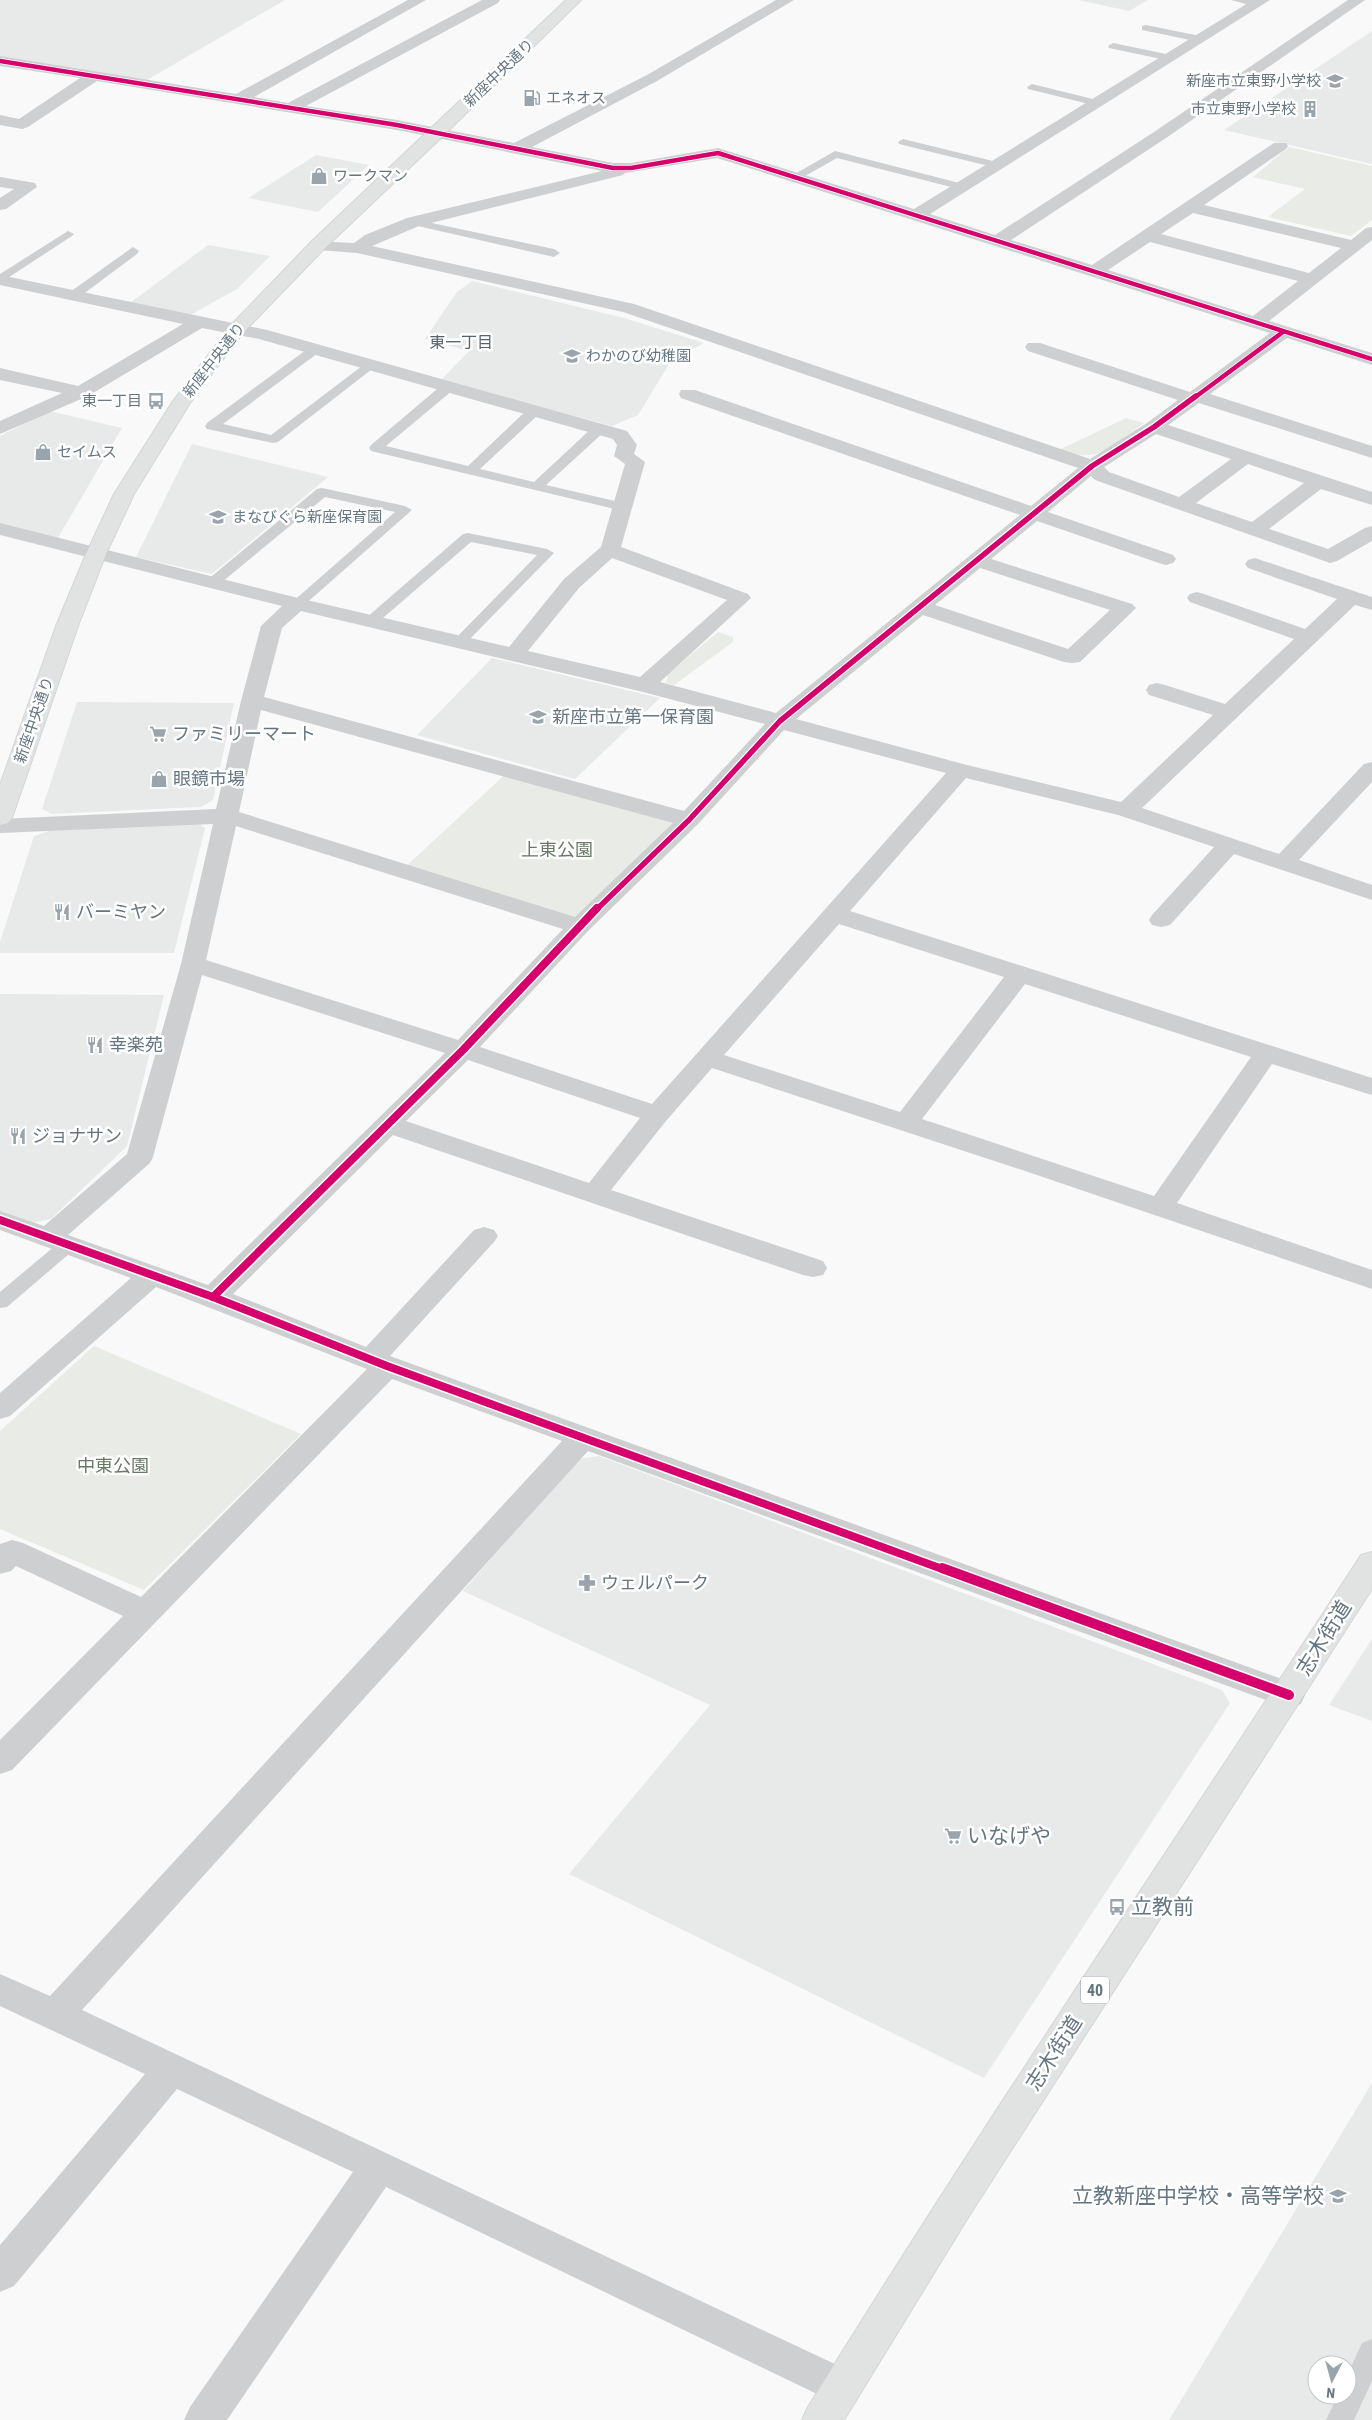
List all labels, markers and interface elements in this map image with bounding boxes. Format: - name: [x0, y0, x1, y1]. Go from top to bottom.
- street label: 新座中央通り: [460, 35, 538, 111]
- school or university icon: 新座市立東野小学校: [1325, 71, 1345, 91]
- place label: 新座市立東野小学校: [1186, 72, 1321, 90]
- fuel station icon: エネオス: [522, 88, 542, 108]
- place label: エネオス: [546, 89, 606, 107]
- building icon: 市立東野小学校: [1300, 99, 1320, 119]
- place label: 市立東野小学校: [1191, 100, 1296, 118]
- shop icon: ワークマン: [309, 166, 329, 186]
- place label: ワークマン: [333, 167, 408, 185]
- street label: 新座中央通り: [179, 319, 249, 401]
- district label: 東一丁目: [429, 333, 493, 352]
- school or university icon: わかのび幼稚園: [562, 346, 582, 366]
- place label: わかのび幼稚園: [586, 347, 691, 365]
- bus stop icon: 東一丁目: [146, 391, 166, 411]
- place label: 東一丁目: [82, 392, 142, 410]
- shop icon: セイムス: [33, 442, 53, 462]
- place label: セイムス: [57, 443, 117, 461]
- school or university icon: まなびぐら新座保育園: [208, 507, 228, 527]
- place label: まなびぐら新座保育園: [232, 508, 382, 526]
- street label: 新座中央通り: [11, 675, 57, 765]
- place label: 新座市立第一保育園: [552, 706, 714, 727]
- school or university icon: 新座市立第一保育園: [528, 707, 548, 727]
- place label: ファミリーマート: [172, 723, 316, 744]
- supermarket icon: ファミリーマート: [148, 724, 168, 744]
- place label: 眼鏡市場: [173, 768, 245, 789]
- shop icon: 眼鏡市場: [149, 769, 169, 789]
- park label: 上東公園: [521, 839, 593, 860]
- place label: バーミヤン: [76, 901, 166, 922]
- restaurant icon: バーミヤン: [52, 902, 72, 922]
- place label: 幸楽苑: [109, 1034, 163, 1055]
- restaurant icon: 幸楽苑: [85, 1035, 105, 1055]
- place label: ジョナサン: [32, 1125, 122, 1146]
- restaurant icon: ジョナサン: [8, 1126, 28, 1146]
- park label: 中東公園: [77, 1455, 149, 1476]
- place label: ウェルパーク: [601, 1572, 709, 1593]
- pharmacy icon: ウェルパーク: [577, 1573, 597, 1593]
- street label: 志木街道: [1292, 1596, 1356, 1680]
- place label: いなげや: [967, 1824, 1051, 1848]
- supermarket icon: いなげや: [943, 1826, 963, 1846]
- place label: 立教前: [1131, 1895, 1194, 1919]
- bus stop icon: 立教前: [1107, 1897, 1127, 1917]
- road number: 40: [1081, 1976, 1109, 2004]
- street label: 志木街道: [1021, 2011, 1087, 2095]
- place label: 立教新座中学校・高等学校: [1072, 2184, 1324, 2208]
- school or university icon: 立教新座中学校・高等学校: [1328, 2186, 1348, 2206]
- north arrow: [1307, 2355, 1357, 2405]
- text: N: [1326, 2385, 1336, 2401]

